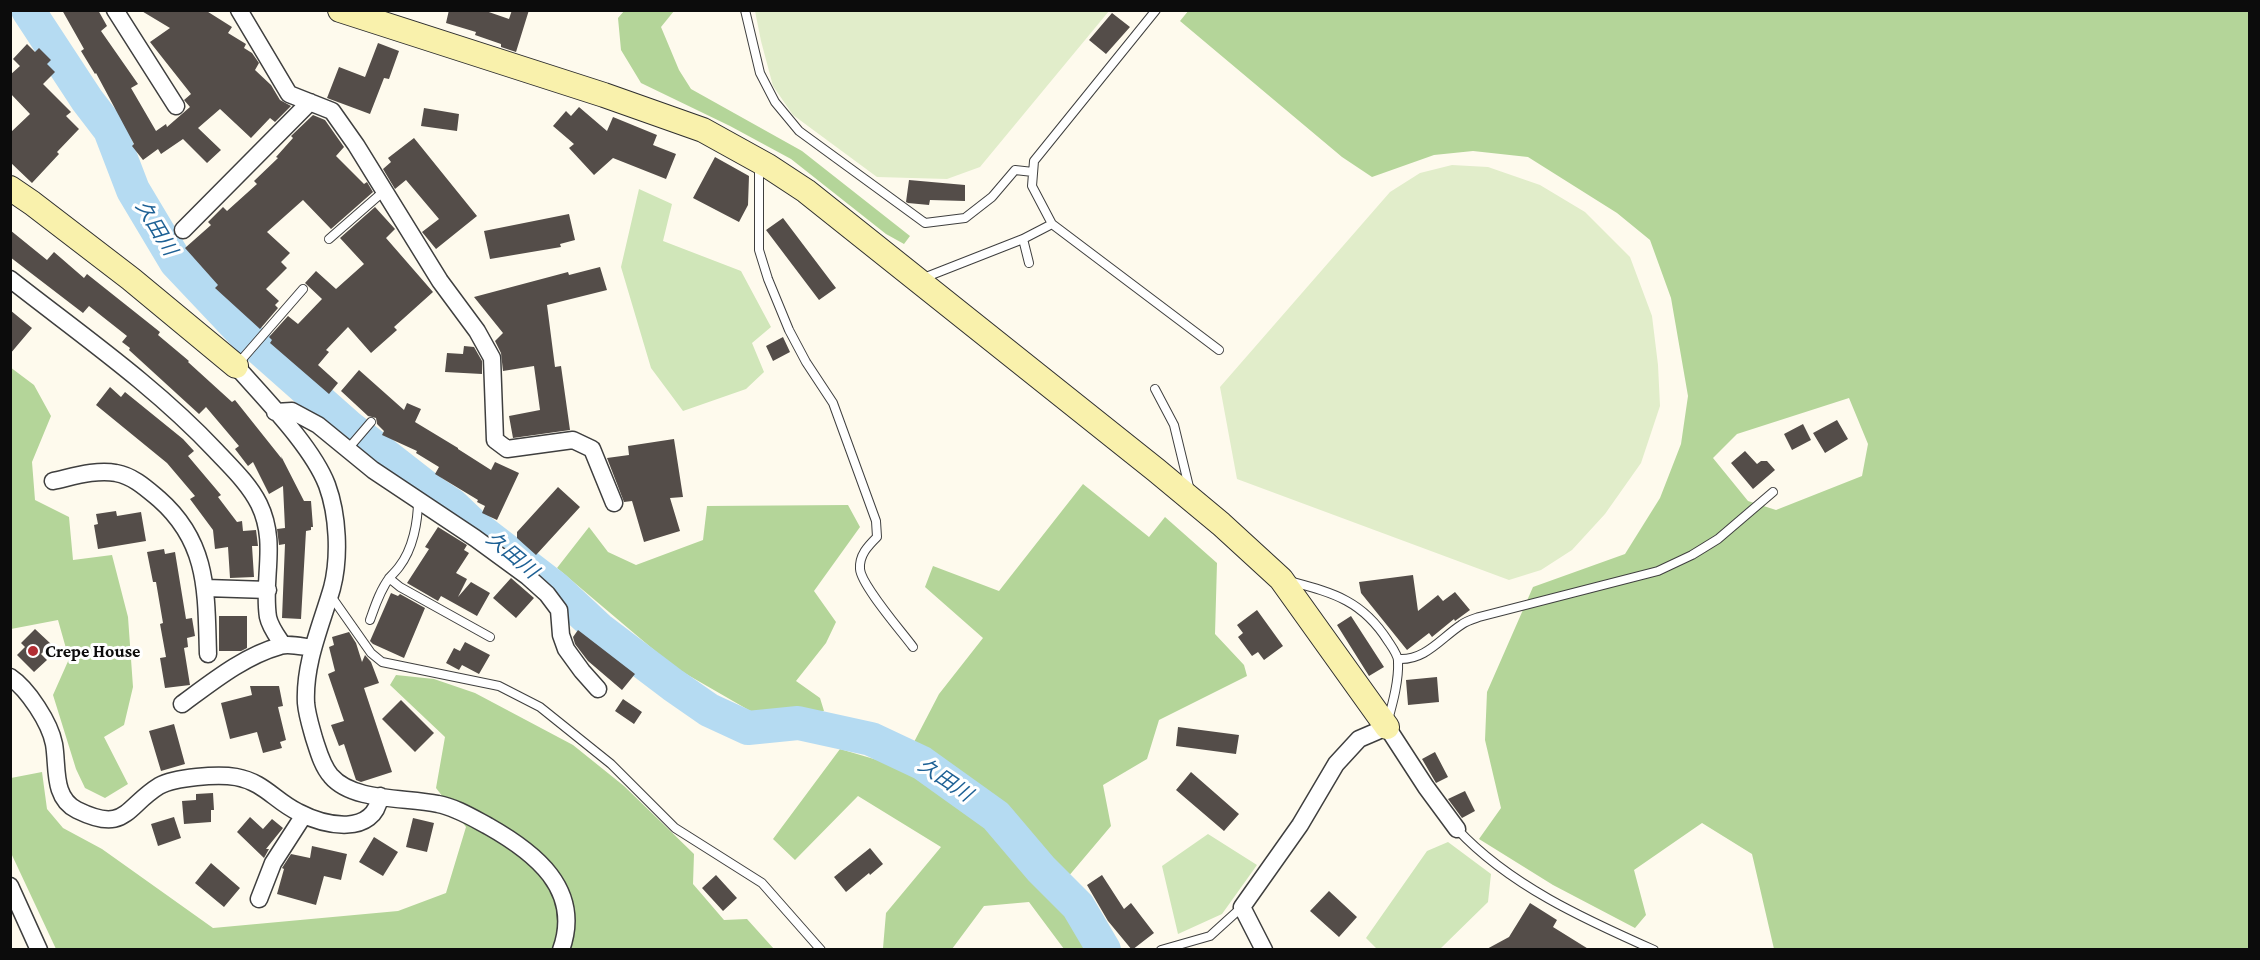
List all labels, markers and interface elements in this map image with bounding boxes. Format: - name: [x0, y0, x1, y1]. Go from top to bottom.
- water label: 久田川: [130, 196, 182, 260]
- water label: 久田川: [481, 527, 543, 583]
- place label: Crepe House: [45, 640, 140, 662]
- marker: Crepe House: [26, 644, 40, 658]
- water label: 久田川: [913, 753, 977, 807]

